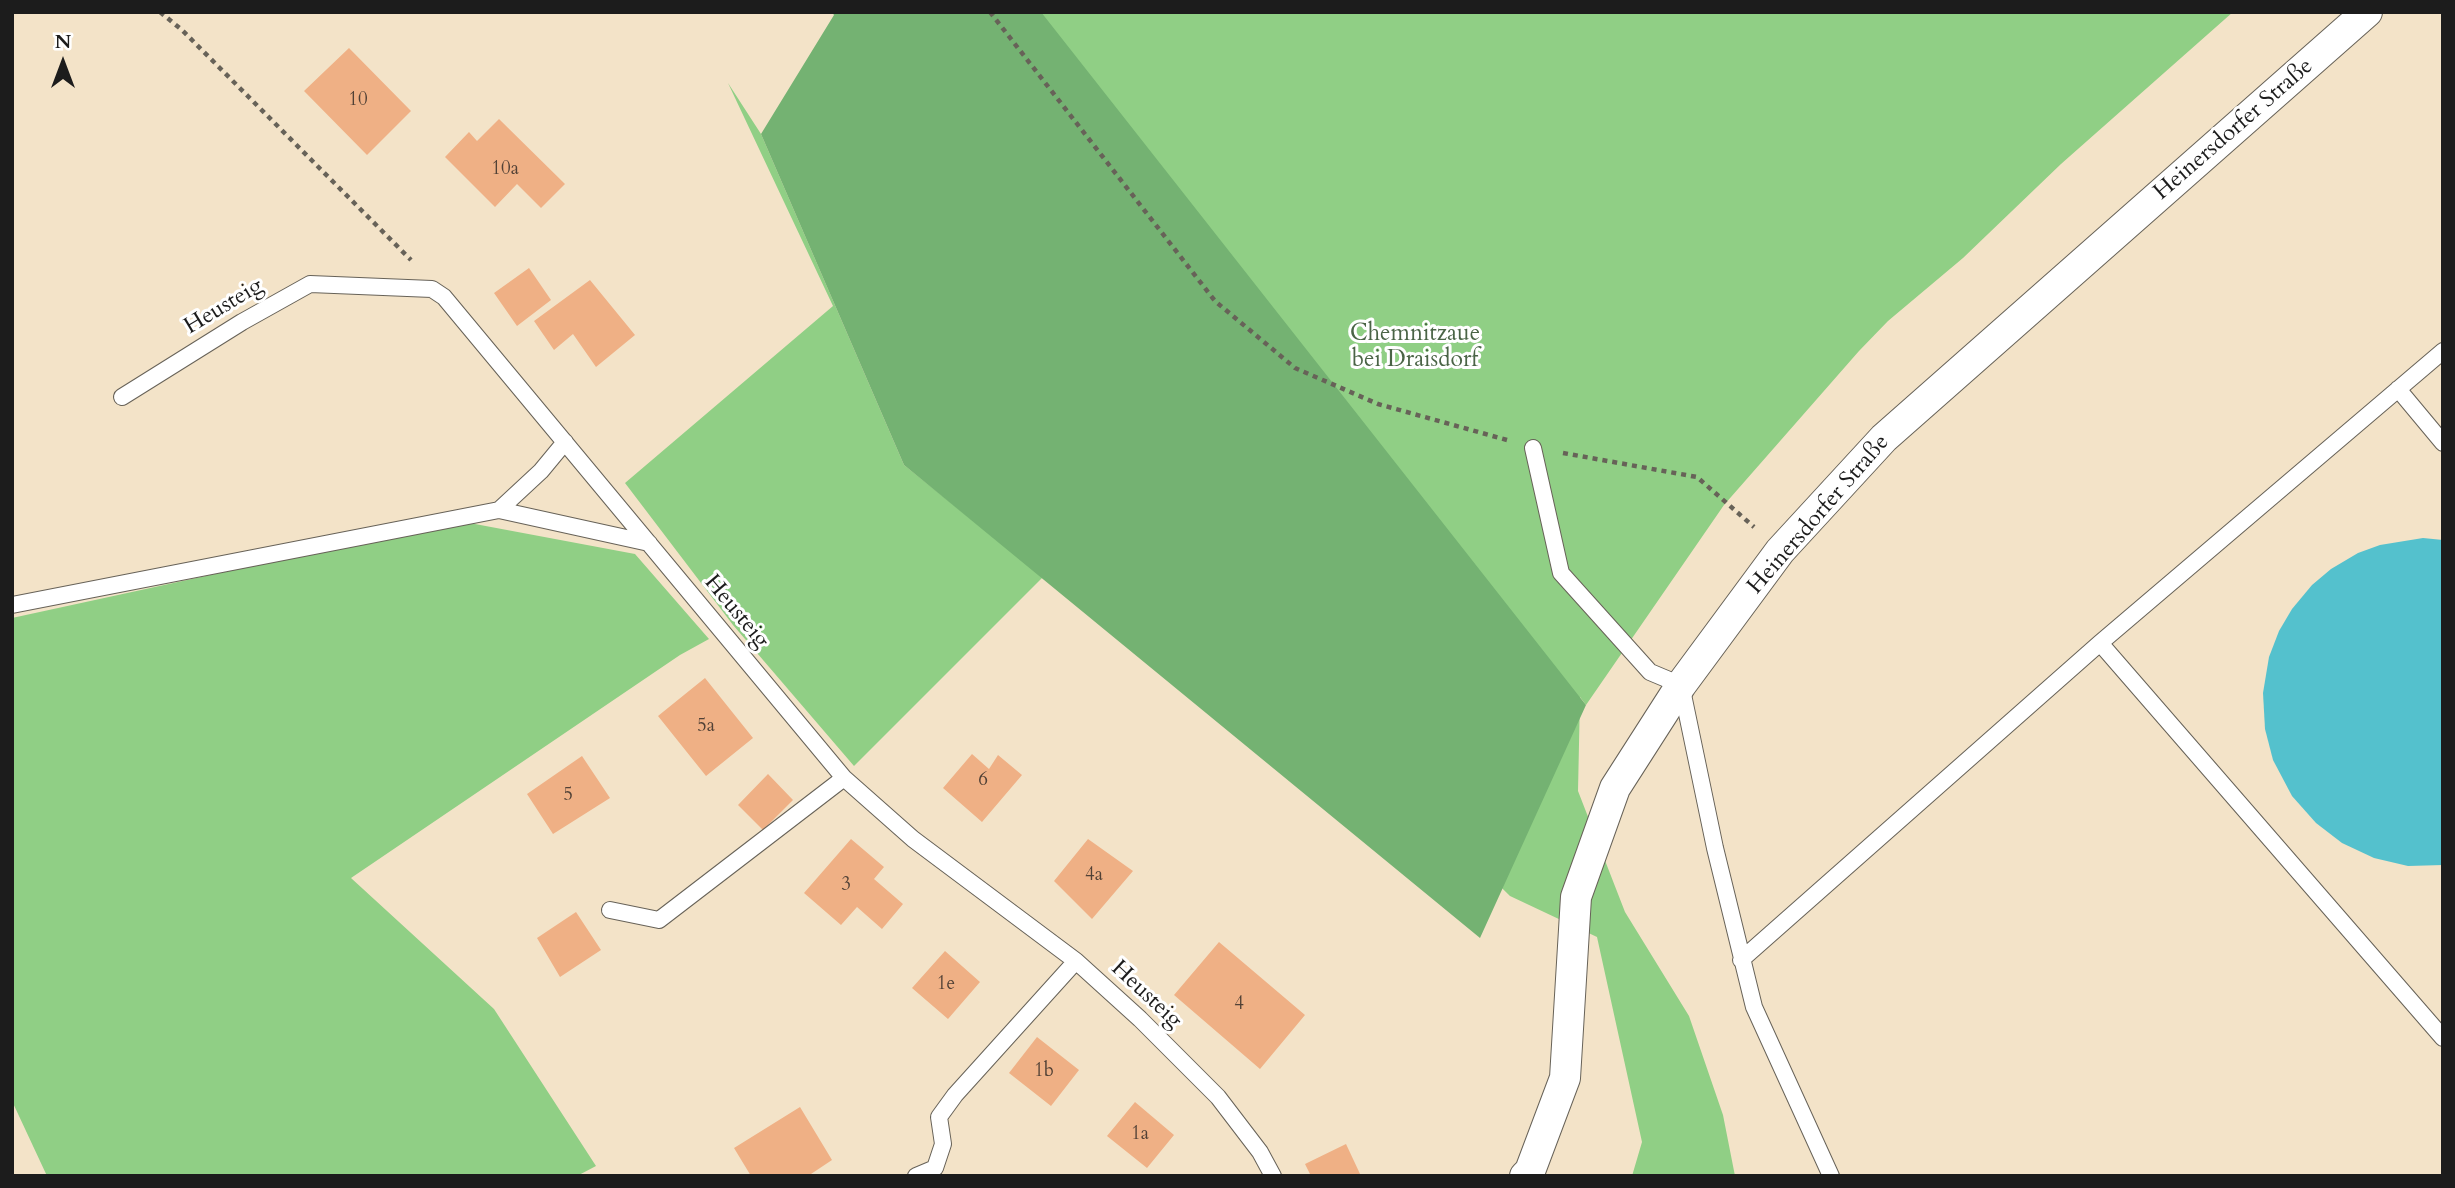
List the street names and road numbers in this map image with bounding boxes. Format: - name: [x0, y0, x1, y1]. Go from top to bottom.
- street label: Heinersdorfer Straße: [2149, 53, 2319, 207]
- street label: Heusteig: [180, 273, 268, 341]
- street label: Heinersdorfer Straße: [1742, 430, 1896, 600]
- street label: Heusteig: [697, 570, 775, 654]
- street label: Heusteig: [1105, 955, 1187, 1035]

